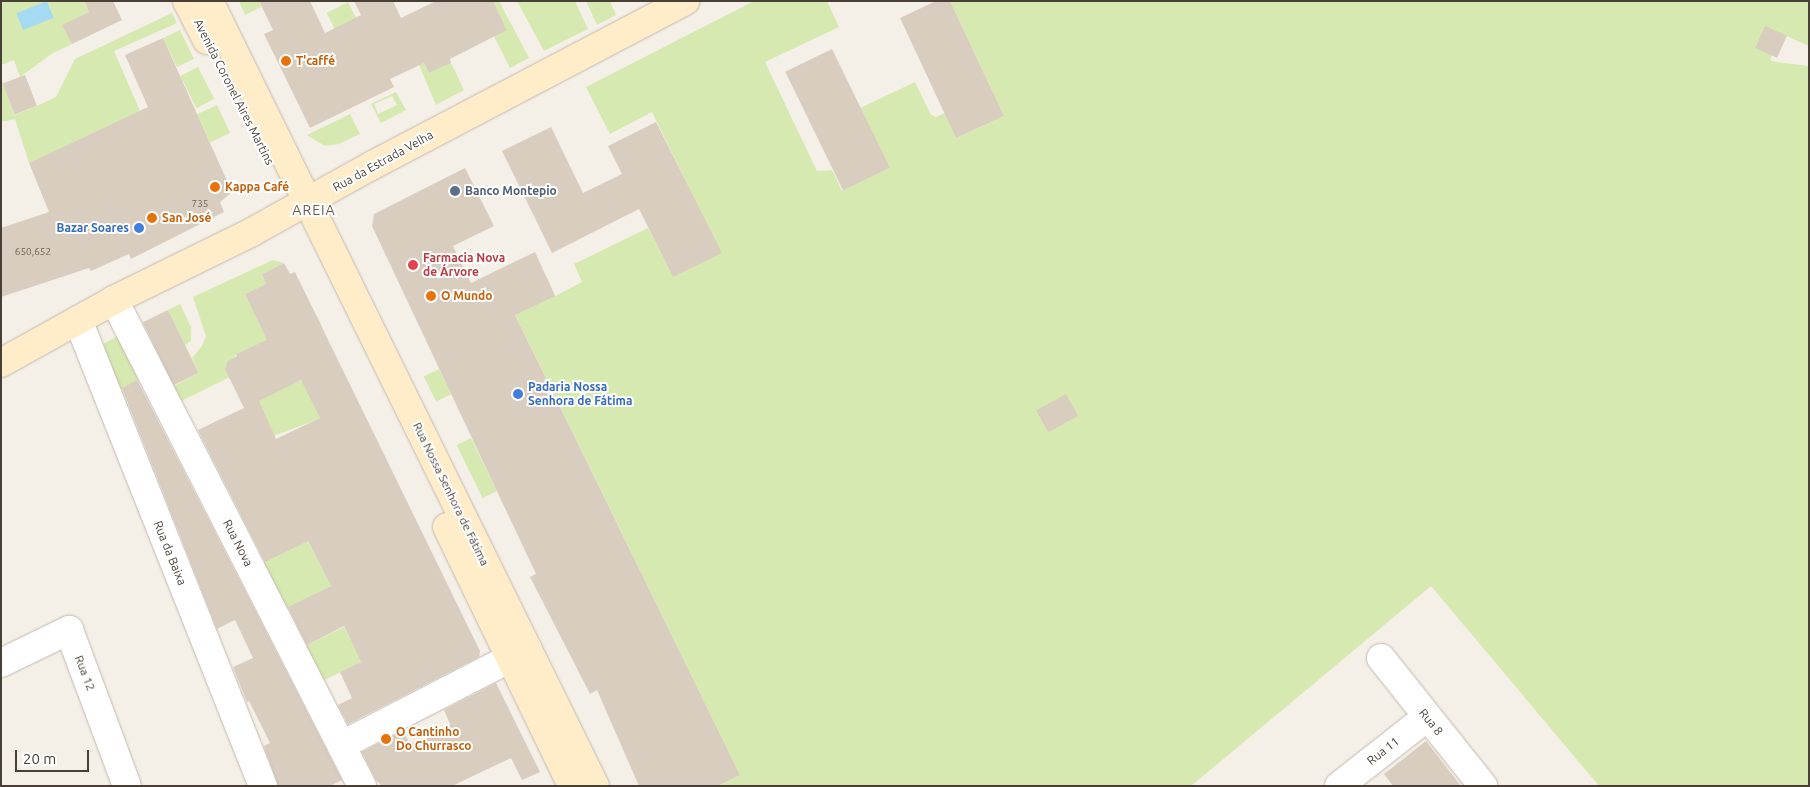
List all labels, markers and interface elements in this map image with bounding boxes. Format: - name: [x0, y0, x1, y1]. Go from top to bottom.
- street label: Avenida Coronel Aires Martins: [191, 17, 277, 167]
- place label: T'caffé: [296, 54, 335, 68]
- marker: T'caffé: [280, 55, 292, 67]
- street label: Rua da Estrada Velha: [330, 127, 436, 195]
- place label: Kappa Café: [225, 180, 289, 194]
- marker: Kappa Café: [209, 181, 221, 193]
- place label: Banco Montepio: [465, 184, 557, 198]
- marker: Banco Montepio: [449, 185, 461, 197]
- house number: 735: [192, 198, 208, 210]
- district label: AREIA: [292, 202, 336, 218]
- place label: San José: [162, 211, 211, 225]
- marker: San José: [146, 212, 158, 224]
- place label: Bazar Soares: [57, 221, 129, 235]
- marker: Bazar Soares: [133, 222, 145, 234]
- house number: 650,652: [15, 246, 51, 258]
- place label: Farmacia Nova de Árvore: [423, 251, 505, 279]
- marker: Farmacia Nova de Árvore: [407, 259, 419, 271]
- place label: O Mundo: [441, 289, 492, 303]
- marker: O Mundo: [425, 290, 437, 302]
- place label: Padaria Nossa Senhora de Fátima: [528, 380, 632, 408]
- marker: Padaria Nossa Senhora de Fátima: [512, 388, 524, 400]
- street label: Rua Nossa Senhora de Fátima: [410, 420, 492, 568]
- street label: Rua Nova: [220, 517, 256, 569]
- street label: Rua da Baixa: [151, 519, 189, 587]
- street label: Rua 12: [72, 653, 98, 693]
- street label: Rua 8: [1416, 706, 1446, 738]
- place label: O Cantinho Do Churrasco: [396, 725, 471, 753]
- marker: O Cantinho Do Churrasco: [380, 733, 392, 745]
- street label: Rua 11: [1364, 734, 1402, 768]
- scale bar: [18, 740, 91, 772]
- text: 20 m: [23, 750, 56, 767]

